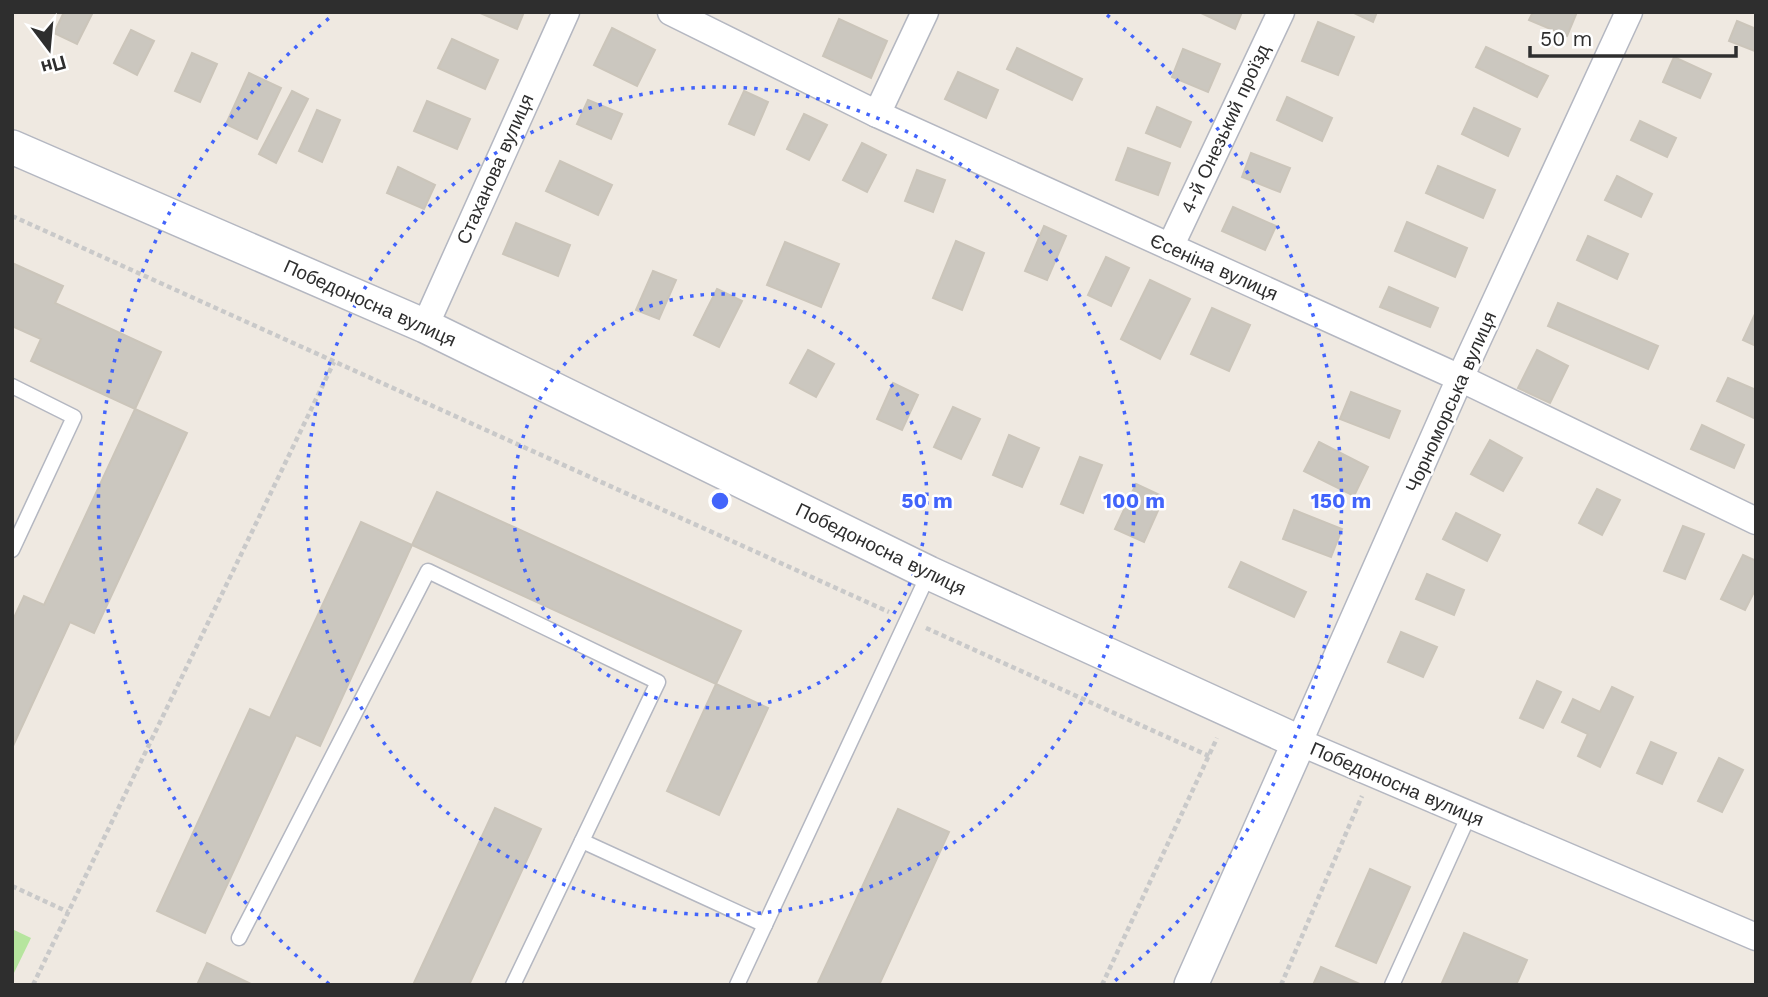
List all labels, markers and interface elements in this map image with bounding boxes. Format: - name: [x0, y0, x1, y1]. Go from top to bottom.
- north arrow: [14, 14, 84, 84]
- scale bar: [1530, 14, 1736, 58]
- text: 50 m: [1540, 26, 1592, 51]
- street label: 4-й Онезький проїзд: [1176, 41, 1274, 217]
- text: Пн: [38, 50, 69, 79]
- street label: Стаханова вулиця: [451, 90, 539, 248]
- street label: Єсеніна вулиця: [1146, 229, 1282, 305]
- street label: Победоносна вулиця: [280, 255, 460, 351]
- street label: Чорноморська вулиця: [1401, 308, 1501, 496]
- text: 50 m: [901, 488, 953, 513]
- text: 100 m: [1103, 488, 1165, 513]
- text: 150 m: [1311, 488, 1371, 513]
- centre of rings: [708, 489, 732, 513]
- street label: Победоносна вулиця: [792, 498, 970, 600]
- street label: Победоносна вулиця: [1307, 737, 1487, 831]

